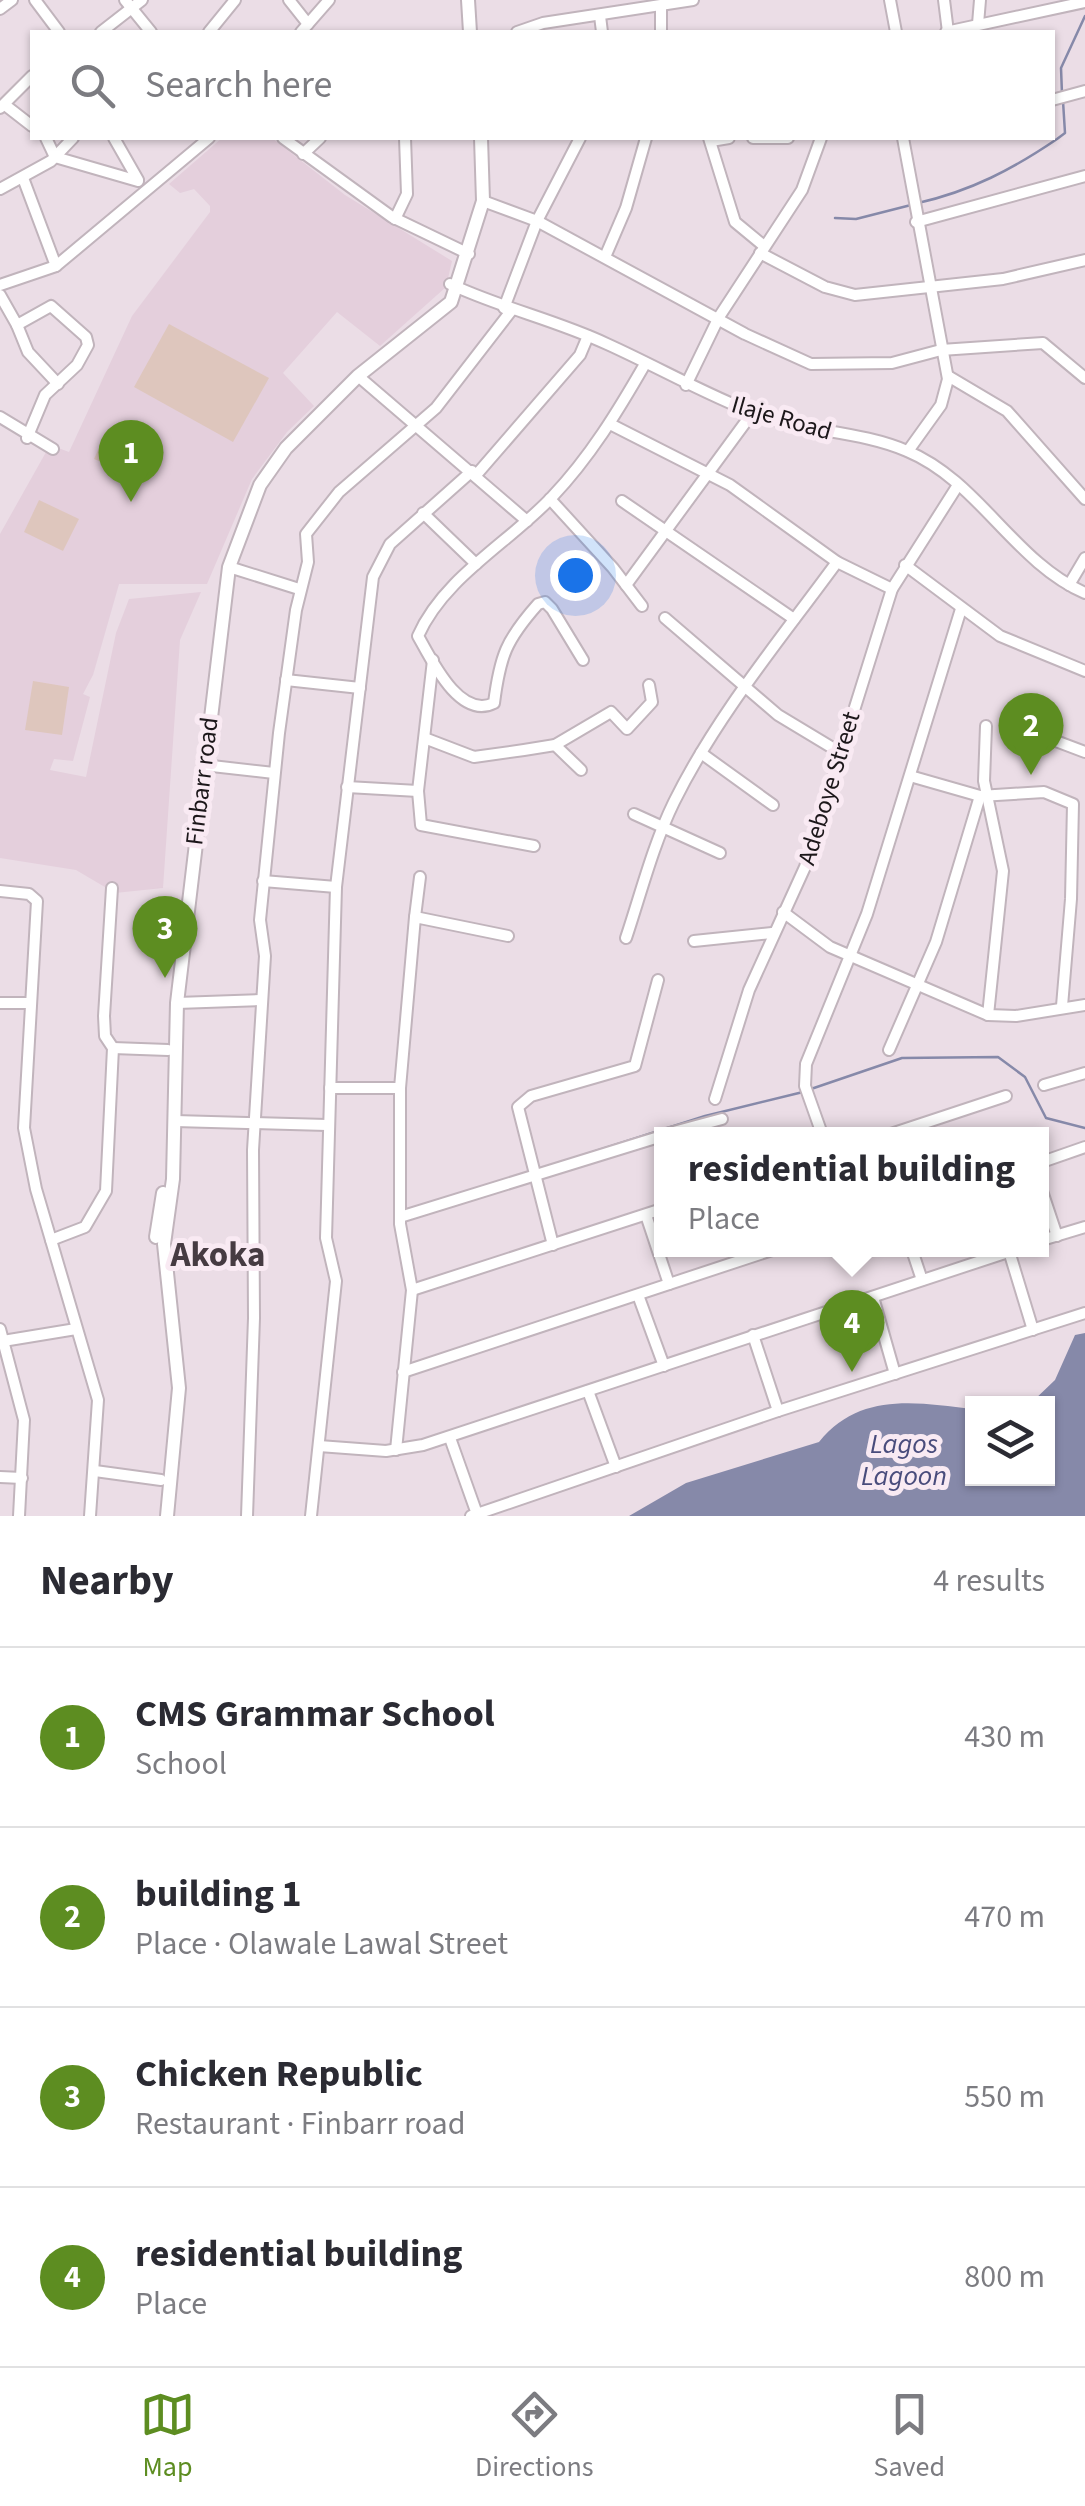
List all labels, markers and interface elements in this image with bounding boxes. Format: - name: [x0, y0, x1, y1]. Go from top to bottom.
- search box: [30, 30, 1055, 140]
- icon: search: [65, 58, 120, 113]
- text: Search here: [145, 58, 332, 112]
- street label: Ilaje Road: [727, 386, 836, 449]
- pin: 1: [98, 420, 164, 502]
- your location: [550, 550, 601, 601]
- pin: 2: [998, 692, 1064, 775]
- street label: Adeboye Street: [789, 707, 870, 869]
- street label: Finbarr road: [176, 715, 228, 847]
- pin: 3: [132, 896, 198, 978]
- popup: [654, 1127, 1049, 1257]
- text: residential building: [688, 1142, 1015, 1196]
- text: Place: [688, 1196, 760, 1242]
- district label: Akoka: [170, 1230, 265, 1280]
- pin: 4: [820, 1290, 884, 1372]
- map controls: [965, 1396, 1055, 1486]
- button: layers: [965, 1396, 1055, 1486]
- water label: Lagos Lagoon: [861, 1424, 947, 1496]
- text: Nearby: [40, 1551, 174, 1611]
- text: 4 results: [933, 1558, 1045, 1604]
- text: CMS Grammar School: [135, 1687, 495, 1741]
- text: 1: [64, 1714, 81, 1760]
- text: 430 m: [964, 1714, 1045, 1760]
- text: School: [135, 1741, 227, 1787]
- text: building 1: [135, 1867, 302, 1921]
- text: 2: [64, 1894, 81, 1940]
- text: 470 m: [964, 1894, 1045, 1940]
- text: Place · Olawale Lawal Street: [135, 1921, 508, 1967]
- text: Chicken Republic: [135, 2047, 423, 2101]
- text: 3: [64, 2074, 81, 2120]
- text: 550 m: [964, 2074, 1045, 2120]
- text: Restaurant · Finbarr road: [135, 2101, 466, 2147]
- text: residential building: [135, 2227, 463, 2281]
- text: 4: [64, 2254, 81, 2300]
- text: 800 m: [964, 2254, 1045, 2300]
- text: Place: [135, 2281, 207, 2327]
- tab: Map: [140, 2387, 195, 2487]
- tab: Directions: [475, 2387, 594, 2487]
- tab: Saved: [874, 2387, 945, 2487]

